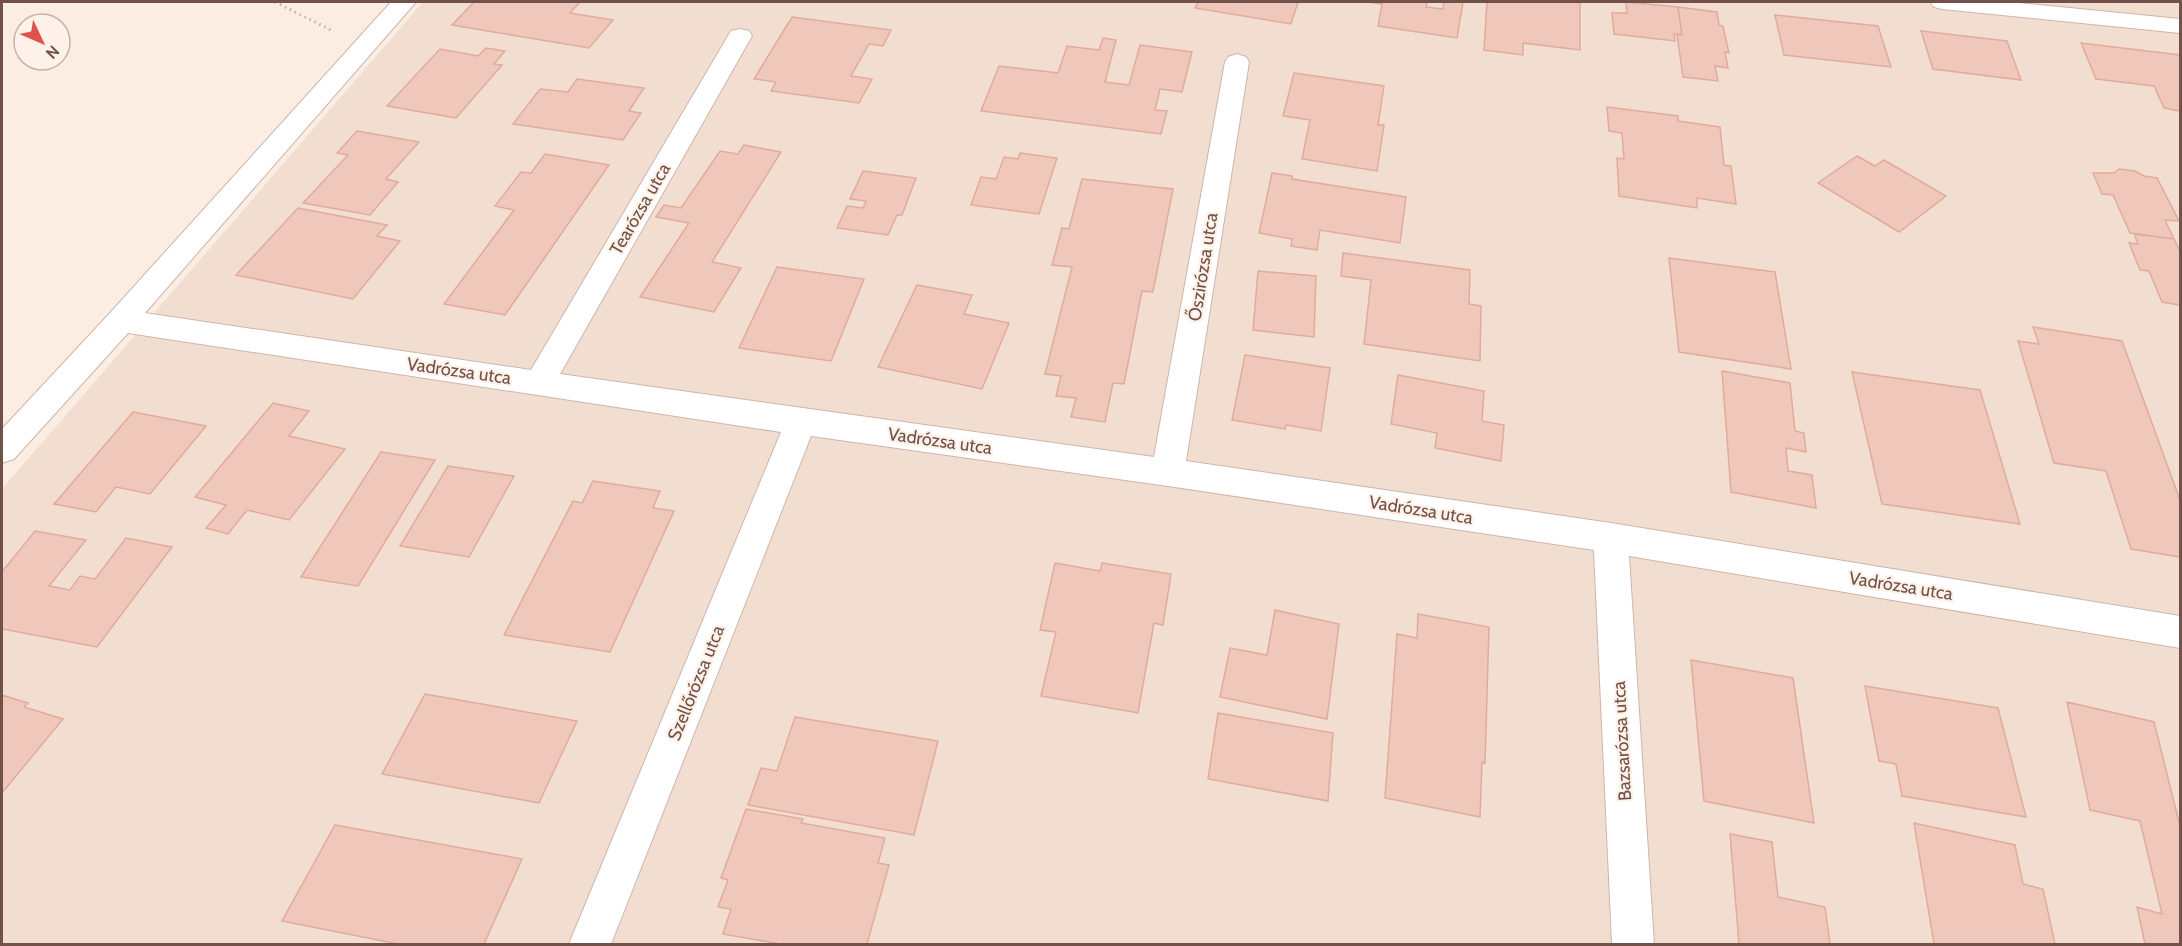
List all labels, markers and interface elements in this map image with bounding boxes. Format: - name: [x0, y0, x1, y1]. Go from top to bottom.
- north arrow: [12, 12, 72, 72]
- text: N: [42, 41, 63, 63]
- street label: Tearózsa utca: [605, 159, 675, 259]
- street label: Őszirózsa utca: [1184, 211, 1222, 323]
- street label: Vadrózsa utca: [406, 353, 513, 389]
- street label: Vadrózsa utca: [887, 423, 994, 459]
- street label: Vadrózsa utca: [1367, 491, 1475, 529]
- street label: Vadrózsa utca: [1847, 567, 1955, 605]
- street label: Szellőrózsa utca: [663, 622, 729, 744]
- street label: Bazsarózsa utca: [1608, 680, 1636, 801]

